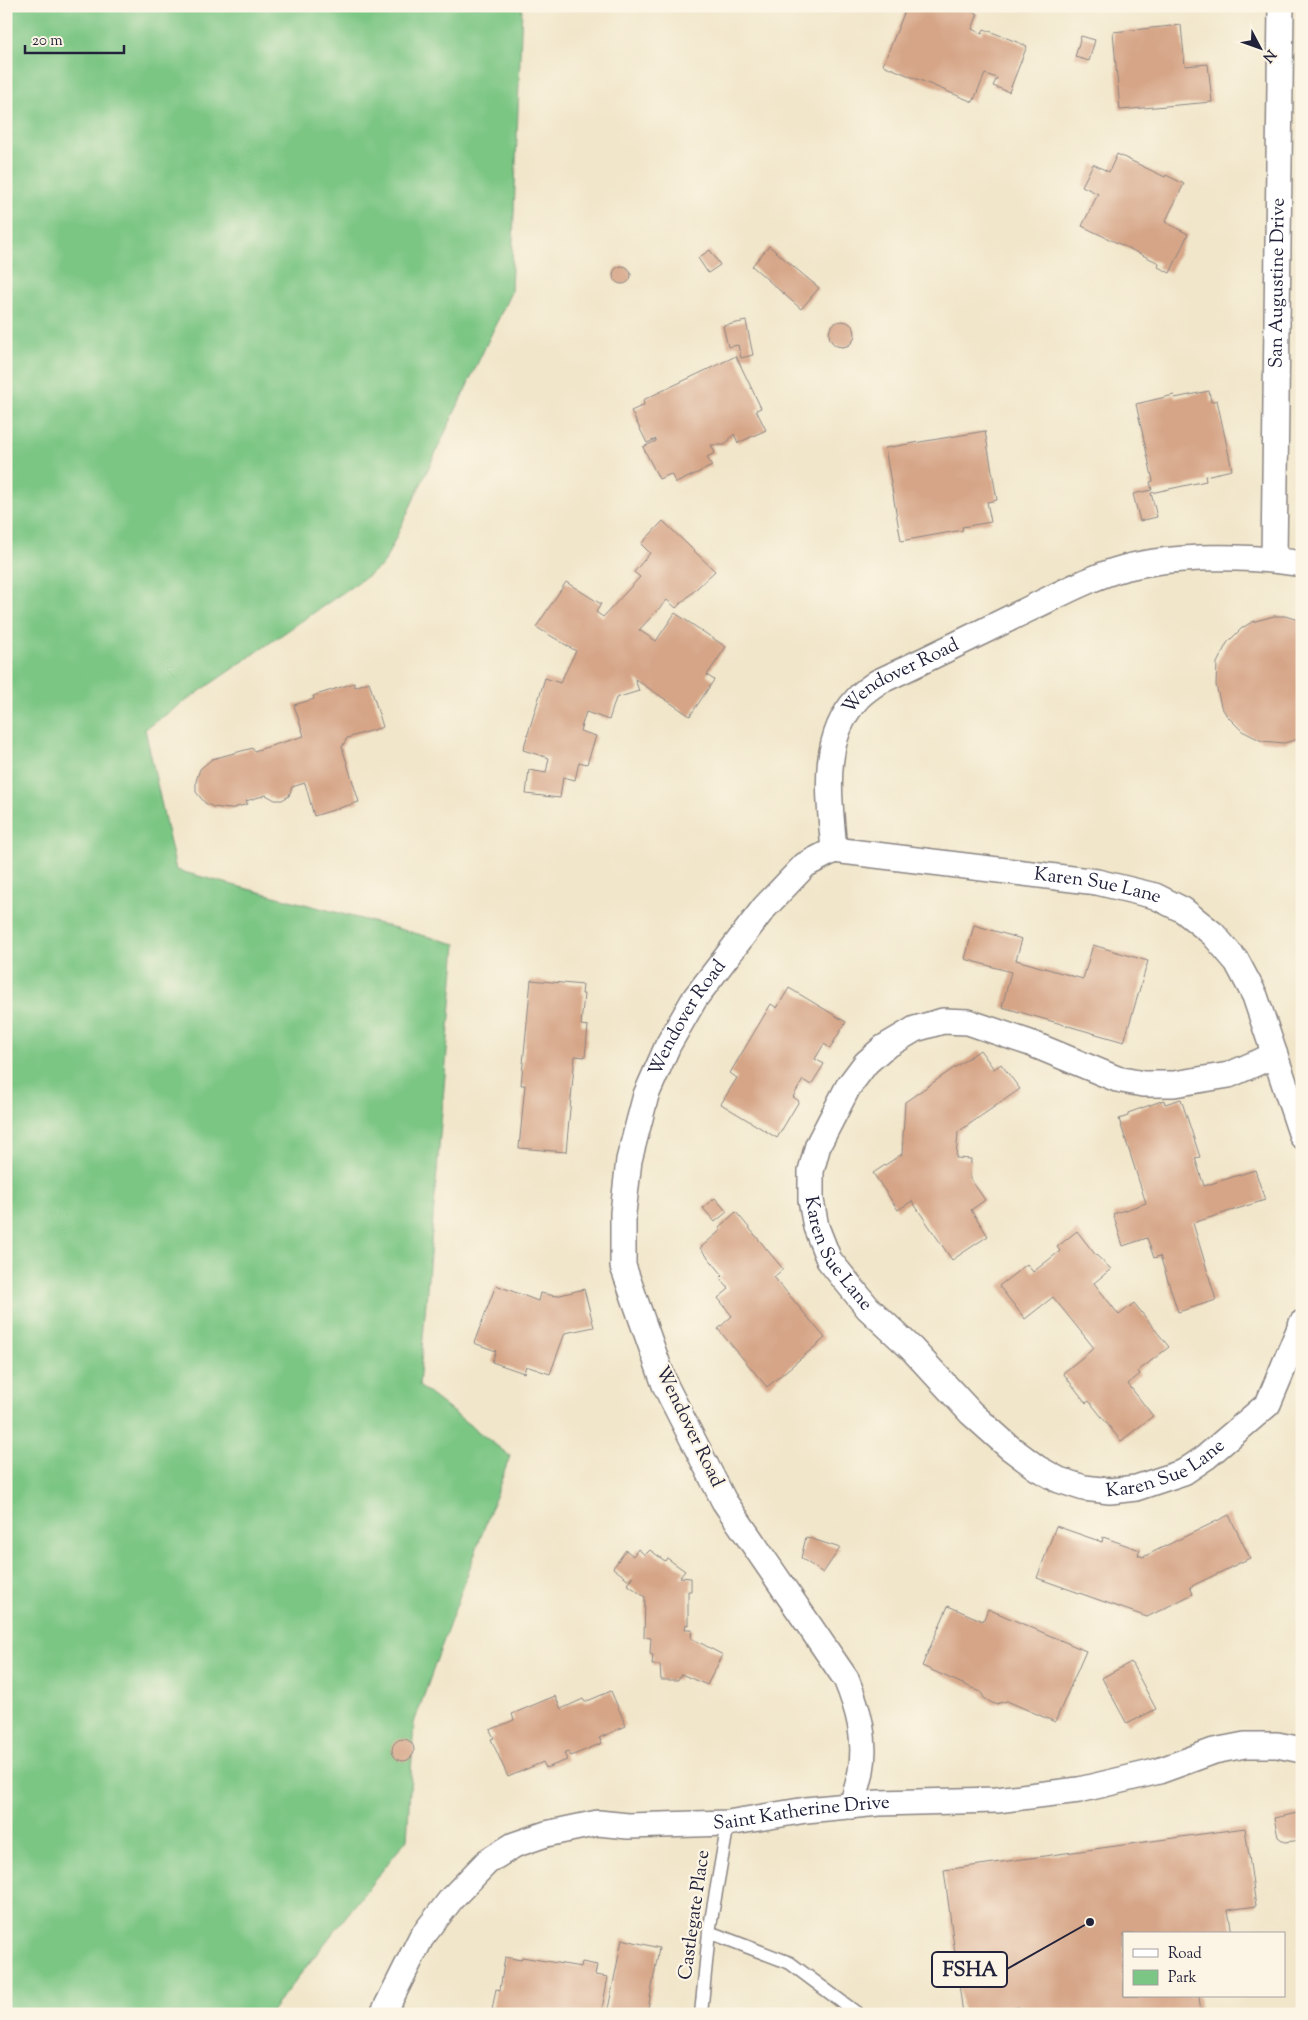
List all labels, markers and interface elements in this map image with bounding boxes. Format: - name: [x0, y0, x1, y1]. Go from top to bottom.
- scale bar: [25, 22, 124, 54]
- north arrow: [1236, 22, 1286, 72]
- text: 20 m: [32, 31, 63, 52]
- text: N: [1257, 44, 1280, 66]
- street label: San Augustine Drive: [1263, 197, 1292, 368]
- street label: Wendover Road: [836, 632, 964, 720]
- street label: Karen Sue Lane: [1032, 861, 1166, 911]
- street label: Wendover Road: [642, 954, 733, 1081]
- street label: Karen Sue Lane: [797, 1194, 879, 1317]
- street label: Wendover Road: [648, 1362, 730, 1492]
- street label: Karen Sue Lane: [1104, 1433, 1231, 1505]
- street label: Saint Katherine Drive: [713, 1789, 890, 1837]
- street label: Castlegate Place: [673, 1848, 717, 1982]
- legend: [1123, 1932, 1286, 1998]
- text: Road: [1168, 1944, 1202, 1965]
- callout: FSHA: [932, 1952, 1007, 1987]
- text: FSHA: [942, 1957, 998, 1986]
- text: Park: [1168, 1968, 1197, 1989]

